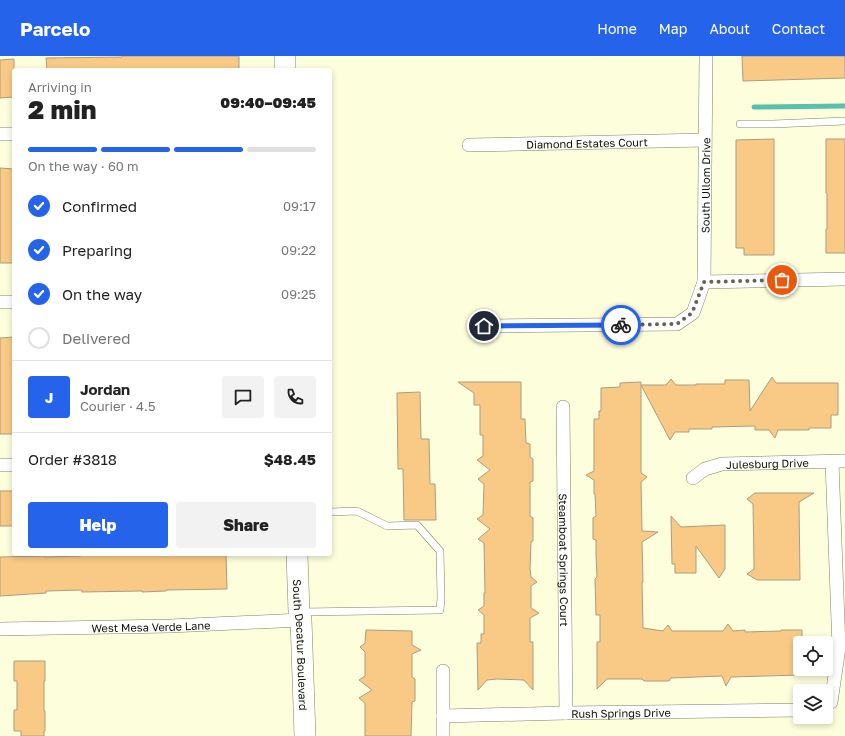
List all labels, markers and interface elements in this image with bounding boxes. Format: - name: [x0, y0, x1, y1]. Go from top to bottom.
- text: Parcelo: [20, 17, 90, 40]
- text: Home: [597, 20, 637, 37]
- text: Map: [659, 20, 687, 37]
- text: About: [709, 20, 750, 37]
- text: Contact: [772, 20, 825, 37]
- text: Arriving in: [28, 79, 92, 95]
- text: 09:40–09:45: [220, 93, 316, 111]
- text: 2 min: [28, 94, 96, 125]
- street label: Diamond Estates Court: [526, 135, 648, 150]
- street label: South Ullom Drive: [698, 137, 712, 233]
- text: On the way · 60 m: [28, 158, 139, 174]
- icon: check: [28, 195, 50, 217]
- text: Confirmed: [62, 197, 137, 215]
- text: 09:17: [283, 198, 316, 214]
- icon: check: [28, 239, 50, 261]
- text: Preparing: [62, 241, 132, 259]
- text: 09:22: [281, 242, 316, 258]
- pin: [765, 263, 799, 297]
- icon: bag: [771, 269, 793, 291]
- icon: check: [28, 283, 50, 305]
- text: On the way: [62, 285, 142, 303]
- text: 09:25: [281, 286, 316, 302]
- courier: [601, 305, 641, 345]
- pin: [467, 309, 501, 343]
- icon: bike: [610, 314, 632, 336]
- icon: home: [473, 315, 495, 337]
- text: Delivered: [62, 329, 130, 347]
- button: chat: [222, 376, 264, 418]
- button: phone: [274, 376, 316, 418]
- text: Jordan: [80, 380, 130, 398]
- text: J: [45, 388, 53, 406]
- text: Courier · 4.5: [80, 398, 155, 414]
- text: Order #3818: [28, 450, 117, 468]
- text: $48.45: [264, 450, 316, 468]
- street label: Julesburg Drive: [726, 455, 809, 470]
- street label: Steamboat Springs Court: [557, 493, 572, 627]
- button: Help: [28, 502, 168, 548]
- button: Share: [176, 502, 316, 548]
- street label: South Decatur Boulevard: [291, 579, 311, 711]
- street label: West Mesa Verde Lane: [91, 618, 211, 634]
- map controls: [793, 636, 833, 724]
- button: locate: [793, 636, 833, 676]
- button: layers: [793, 684, 833, 724]
- street label: Rush Springs Drive: [571, 705, 671, 719]

